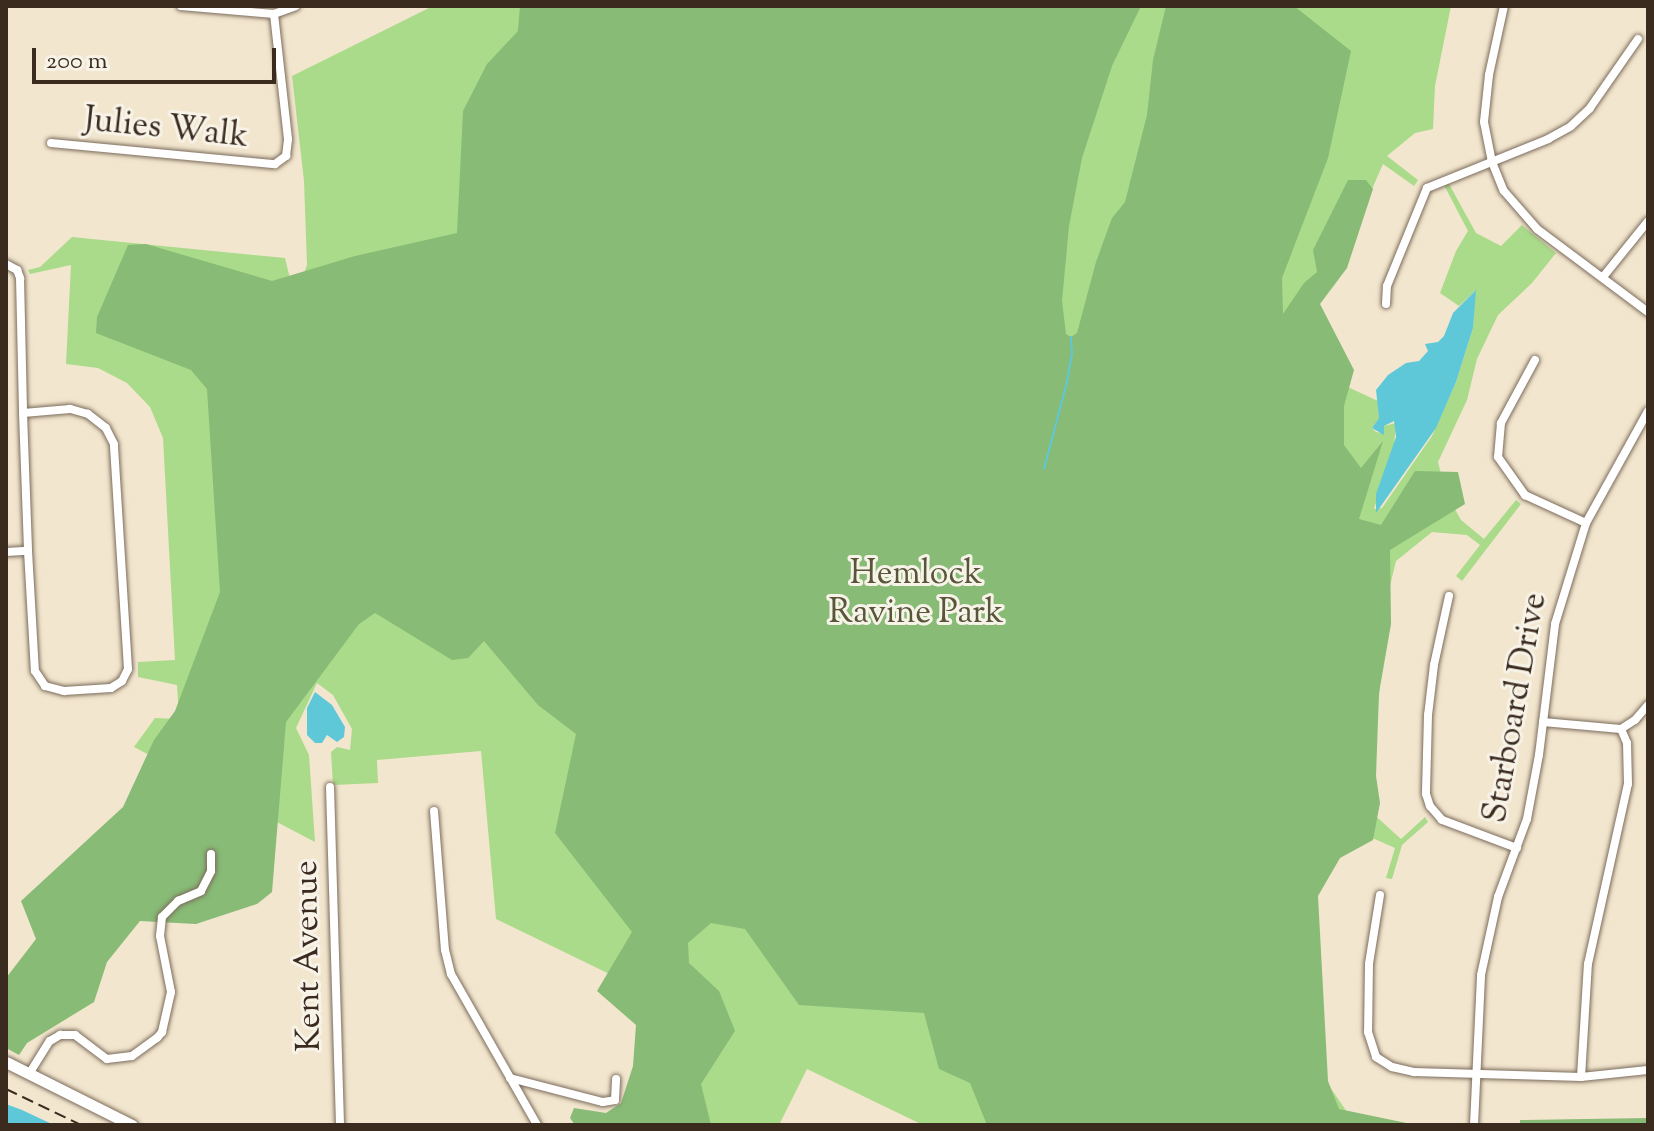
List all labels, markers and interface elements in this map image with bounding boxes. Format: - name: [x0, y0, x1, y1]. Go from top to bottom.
- scale bar: [36, 32, 280, 82]
- text: 200 m: [46, 45, 108, 79]
- street label: Julies Walk: [82, 100, 250, 158]
- park label: Hemlock Ravine Park: [829, 554, 1003, 634]
- street label: Starboard Drive: [1476, 590, 1556, 826]
- street label: Kent Avenue: [287, 860, 331, 1052]

